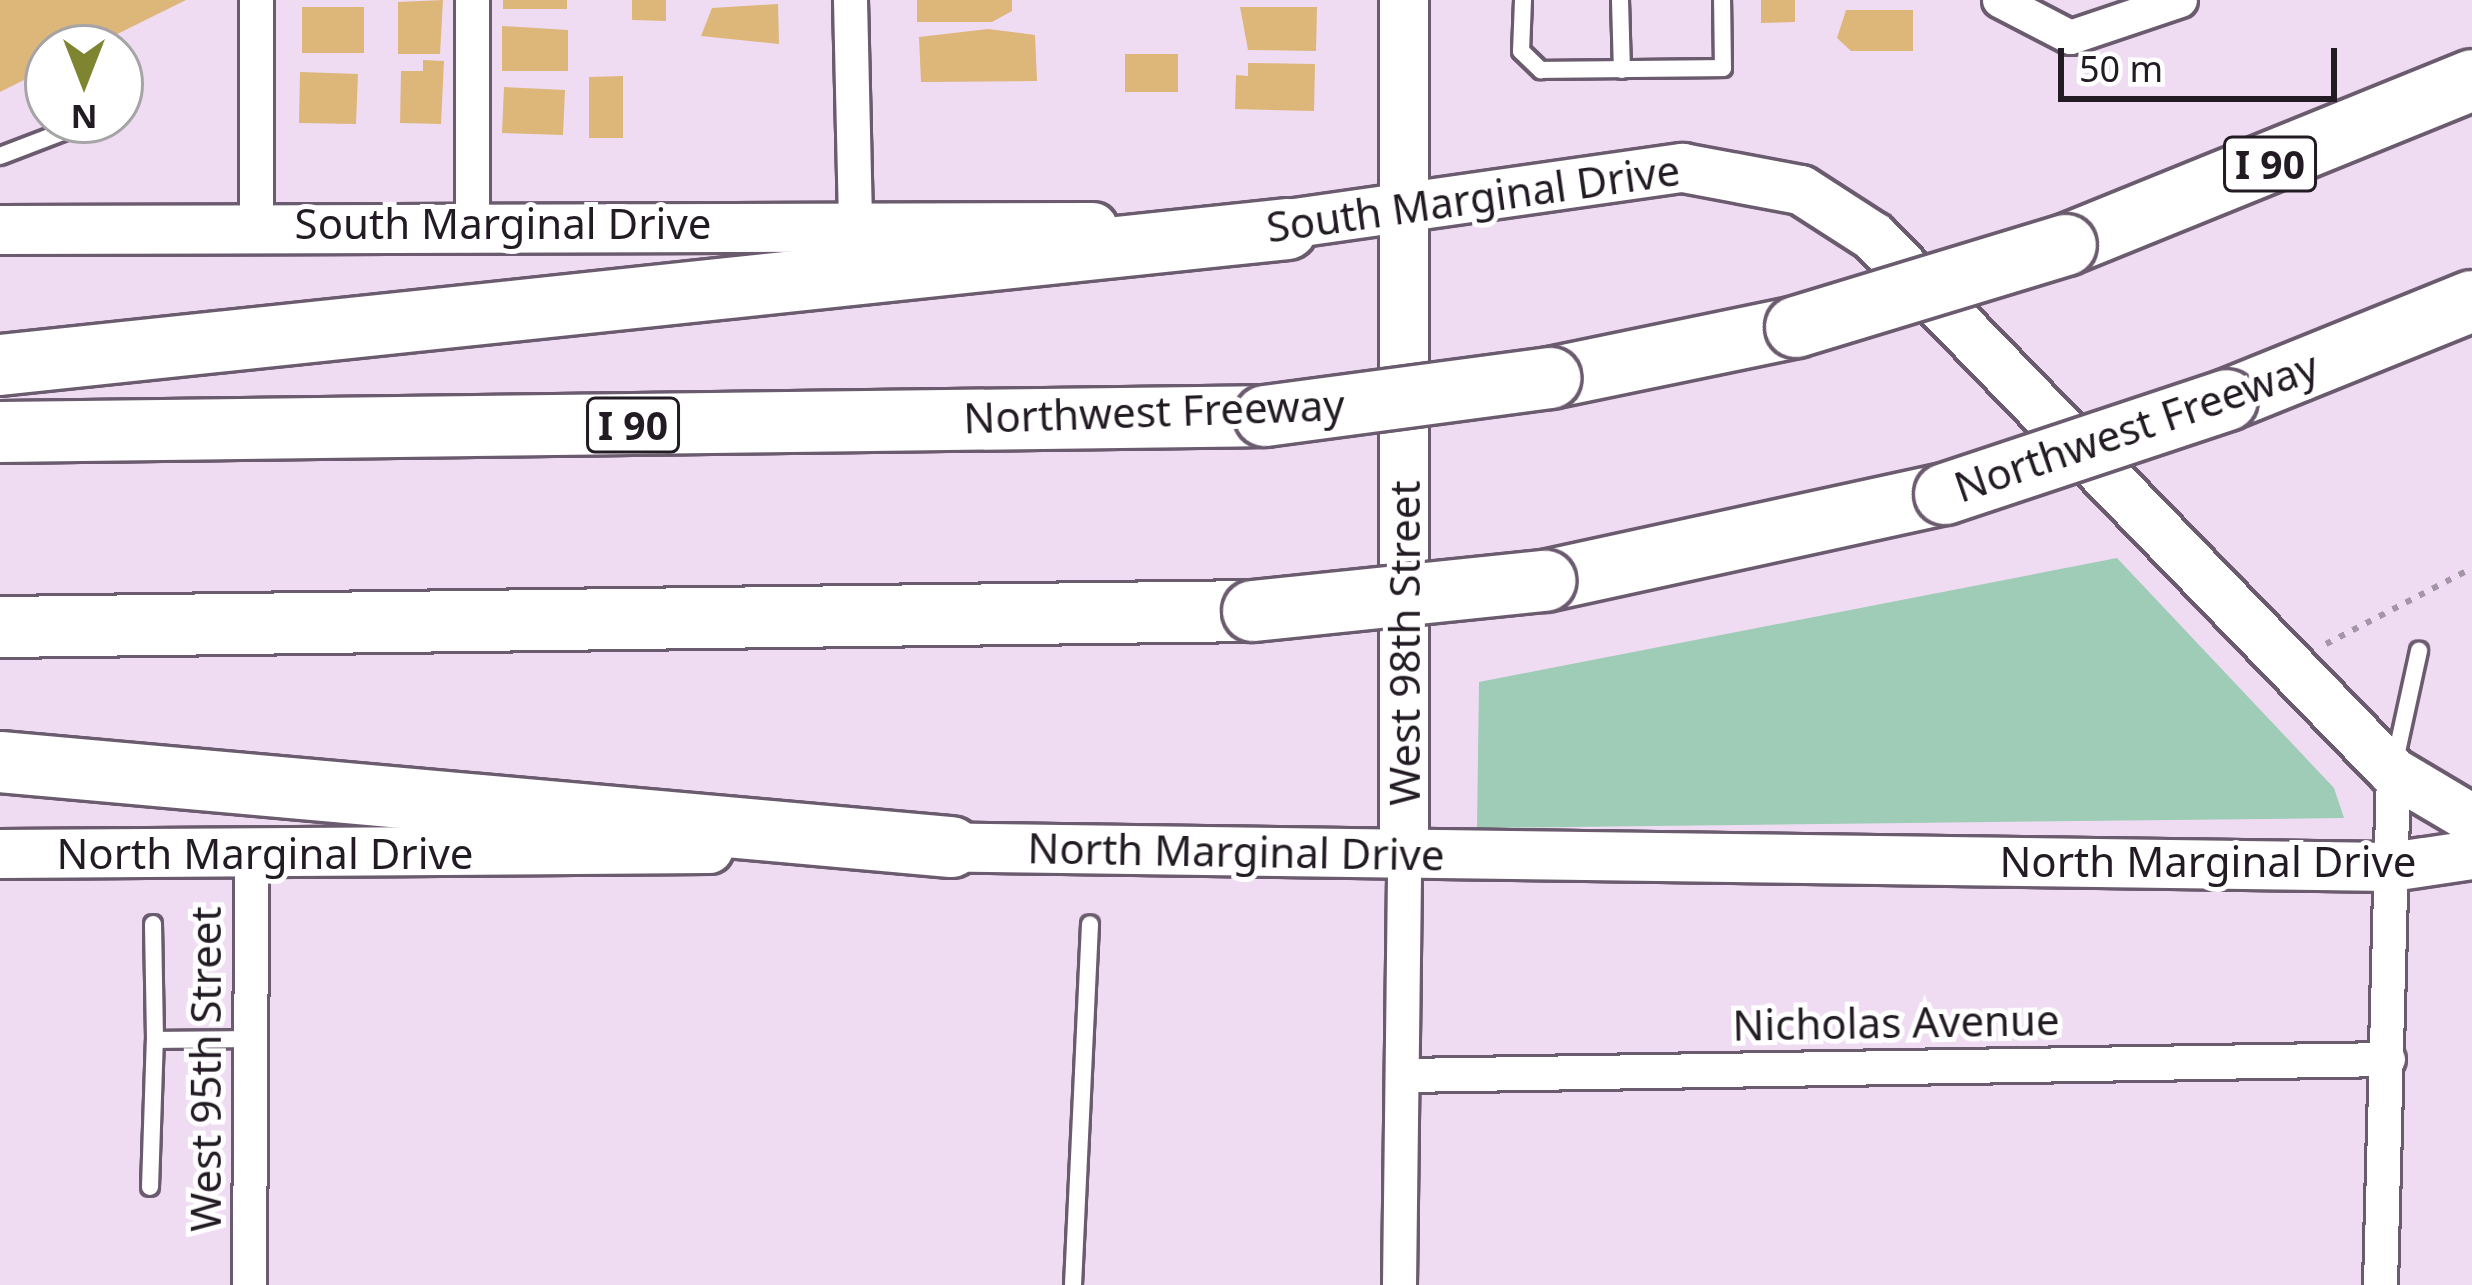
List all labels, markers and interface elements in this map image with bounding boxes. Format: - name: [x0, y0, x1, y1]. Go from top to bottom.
- north arrow: [24, 24, 144, 144]
- scale bar: [2064, 24, 2343, 98]
- text: 50 m: [2079, 44, 2163, 93]
- text: N: [71, 95, 97, 140]
- road number: I 90: [2222, 131, 2318, 197]
- street label: South Marginal Drive: [1263, 144, 1683, 252]
- street label: South Marginal Drive: [295, 198, 711, 248]
- street label: Northwest Freeway: [1947, 340, 2325, 512]
- street label: Northwest Freeway: [962, 379, 1346, 443]
- road number: I 90: [585, 392, 681, 458]
- street label: West 98th Street: [1379, 480, 1429, 806]
- street label: North Marginal Drive: [1027, 822, 1445, 880]
- street label: North Marginal Drive: [56, 828, 474, 878]
- street label: North Marginal Drive: [1999, 836, 2417, 886]
- street label: West 95th Street: [180, 906, 230, 1232]
- street label: Nicholas Avenue: [1732, 994, 2060, 1050]

